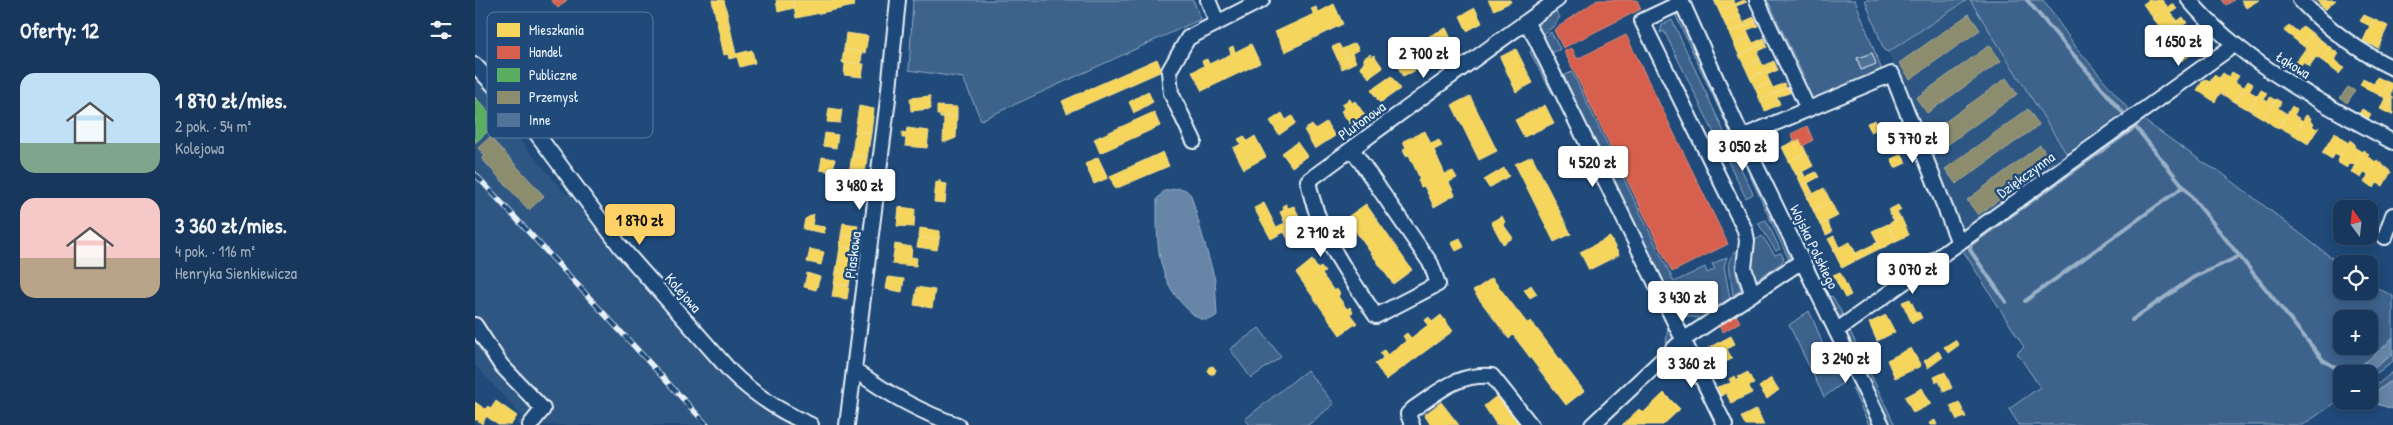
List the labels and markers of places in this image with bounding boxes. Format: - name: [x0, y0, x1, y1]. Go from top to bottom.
- pin: 1 650 zł: [2127, 24, 2231, 67]
- pin: 2 700 zł: [1372, 36, 1476, 79]
- pin: 5 770 zł: [1861, 121, 1965, 164]
- pin: 3 050 zł: [1691, 130, 1795, 172]
- pin: 4 520 zł: [1541, 146, 1645, 188]
- pin: 3 480 zł: [808, 168, 912, 211]
- pin: 1 870 zł: [588, 204, 692, 246]
- pin: 2 710 zł: [1269, 216, 1373, 258]
- pin: 3 070 zł: [1861, 252, 1965, 295]
- pin: 3 430 zł: [1631, 280, 1735, 323]
- pin: 3 240 zł: [1794, 342, 1898, 384]
- pin: 3 360 zł: [1640, 346, 1744, 389]

